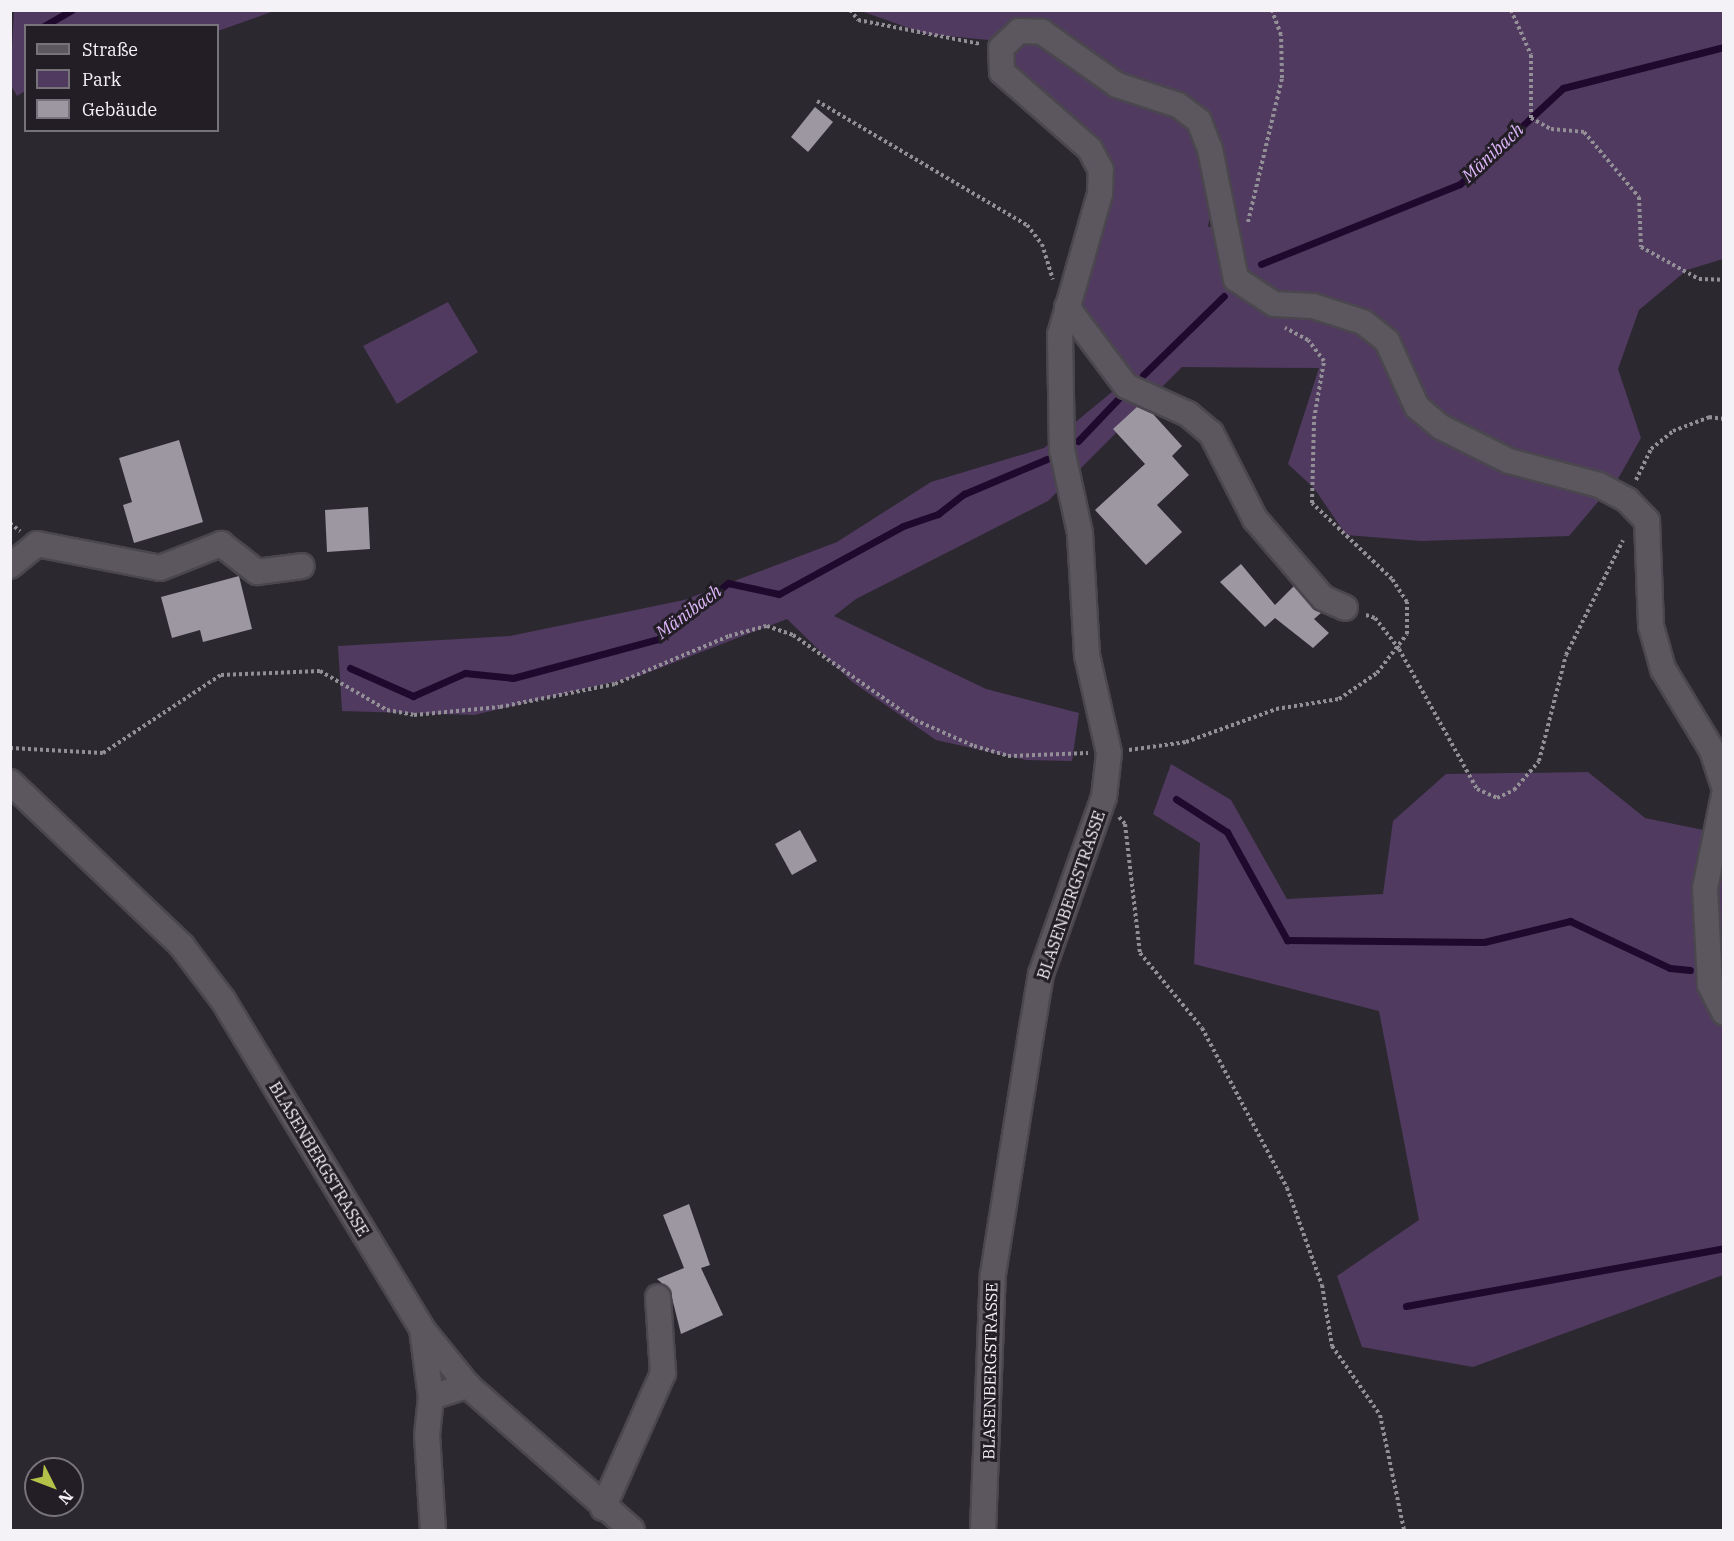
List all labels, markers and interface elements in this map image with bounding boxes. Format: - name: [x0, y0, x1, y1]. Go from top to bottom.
- legend: [24, 24, 219, 132]
- text: Straße: [82, 38, 138, 61]
- text: Park: [82, 68, 121, 91]
- text: Gebäude: [82, 98, 157, 121]
- water label: Mänibach: [1458, 119, 1528, 187]
- water label: Mänibach: [652, 580, 726, 644]
- street label: BLASENBERGSTRASSE: [1033, 808, 1109, 982]
- street label: BLASENBERGSTRASSE: [265, 1078, 373, 1240]
- street label: BLASENBERGSTRASSE: [979, 1282, 1001, 1460]
- north arrow: [24, 1457, 84, 1517]
- text: N: [54, 1486, 78, 1509]

